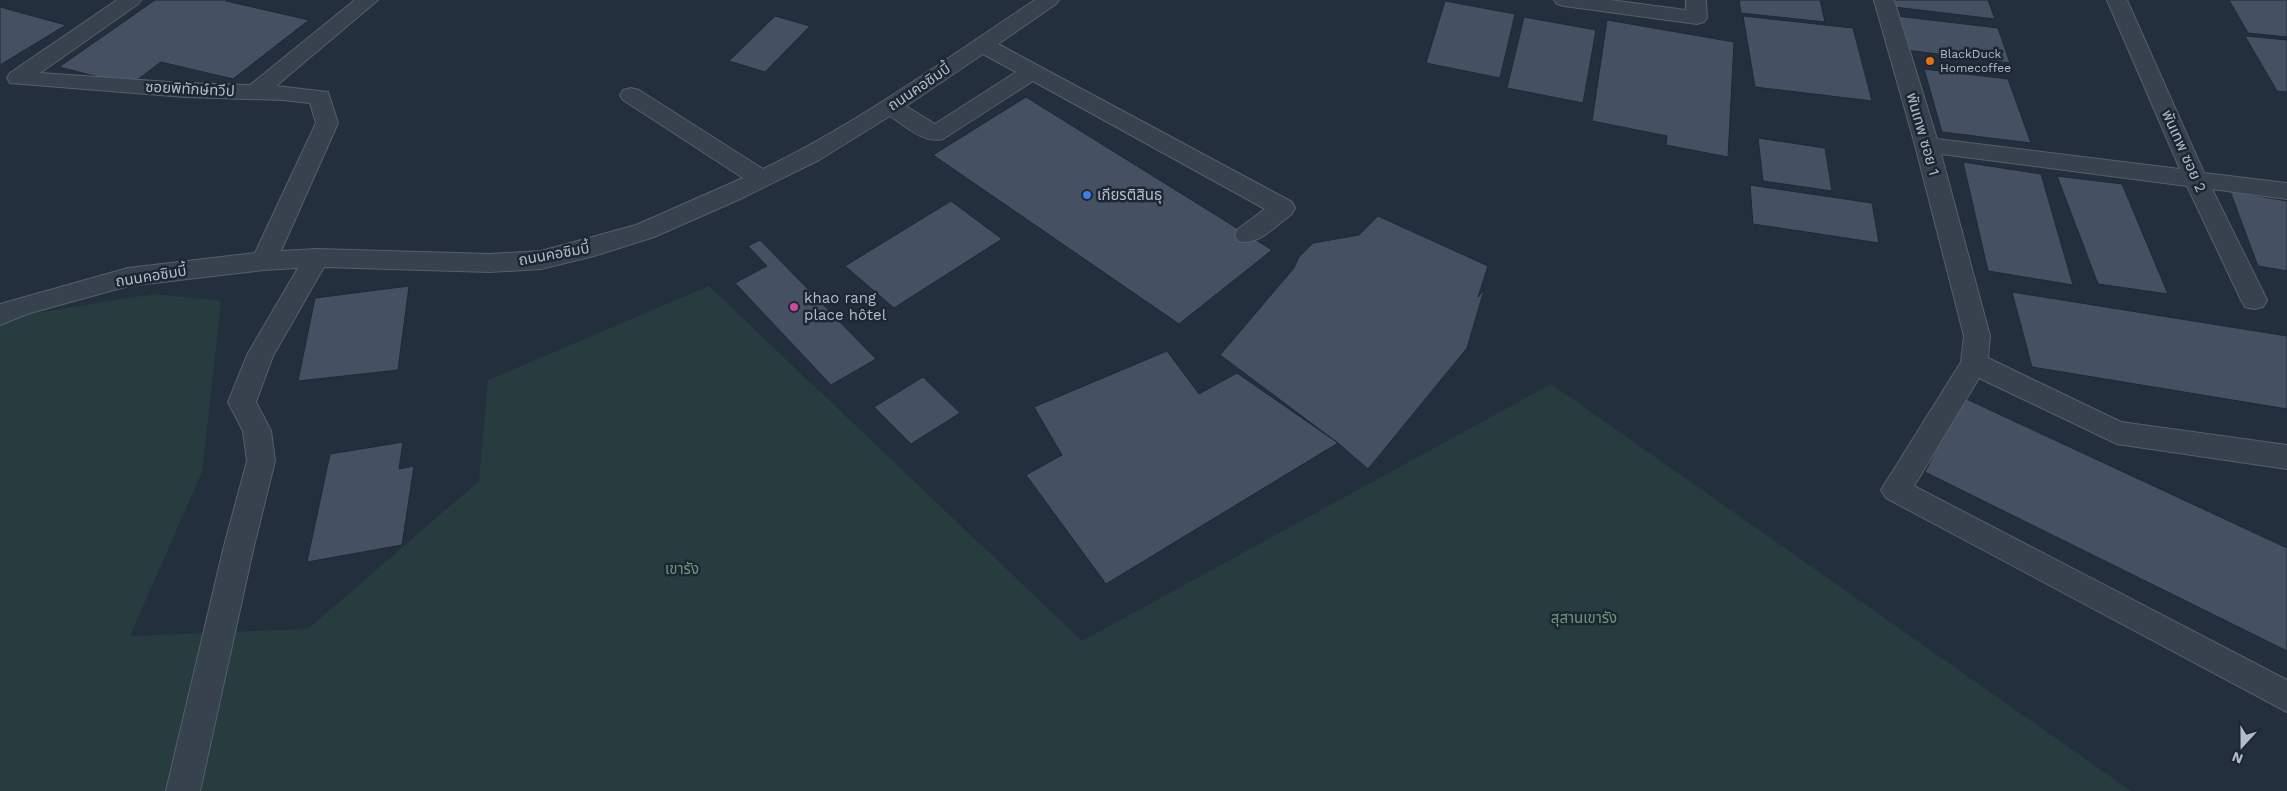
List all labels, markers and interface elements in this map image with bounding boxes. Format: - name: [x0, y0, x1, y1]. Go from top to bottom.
- place label: BlackDuck Homecoffee: [1940, 47, 2011, 75]
- marker: BlackDuck Homecoffee: [1924, 55, 1936, 67]
- street label: ถนนคอซิมบี้: [883, 58, 954, 115]
- street label: ซอยพิทักษ์ทวีป: [145, 78, 235, 100]
- street label: พันเทพ ซอย 1: [1903, 91, 1943, 177]
- street label: พันเทพ ซอย 2: [2158, 107, 2210, 195]
- place label: เกียรติสินธุ: [1097, 186, 1162, 204]
- marker: เกียรติสินธุ: [1081, 189, 1093, 201]
- street label: ถนนคอซิมบี้: [517, 237, 591, 269]
- street label: ถนนคอซิมบี้: [114, 259, 188, 291]
- place label: khao rang place hôtel: [804, 289, 887, 324]
- marker: khao rang place hôtel: [788, 301, 800, 313]
- park label: เขารัง: [665, 560, 699, 578]
- park label: สุสานเขารัง: [1551, 609, 1617, 627]
- north arrow: [2217, 721, 2267, 771]
- text: N: [2230, 749, 2245, 767]

